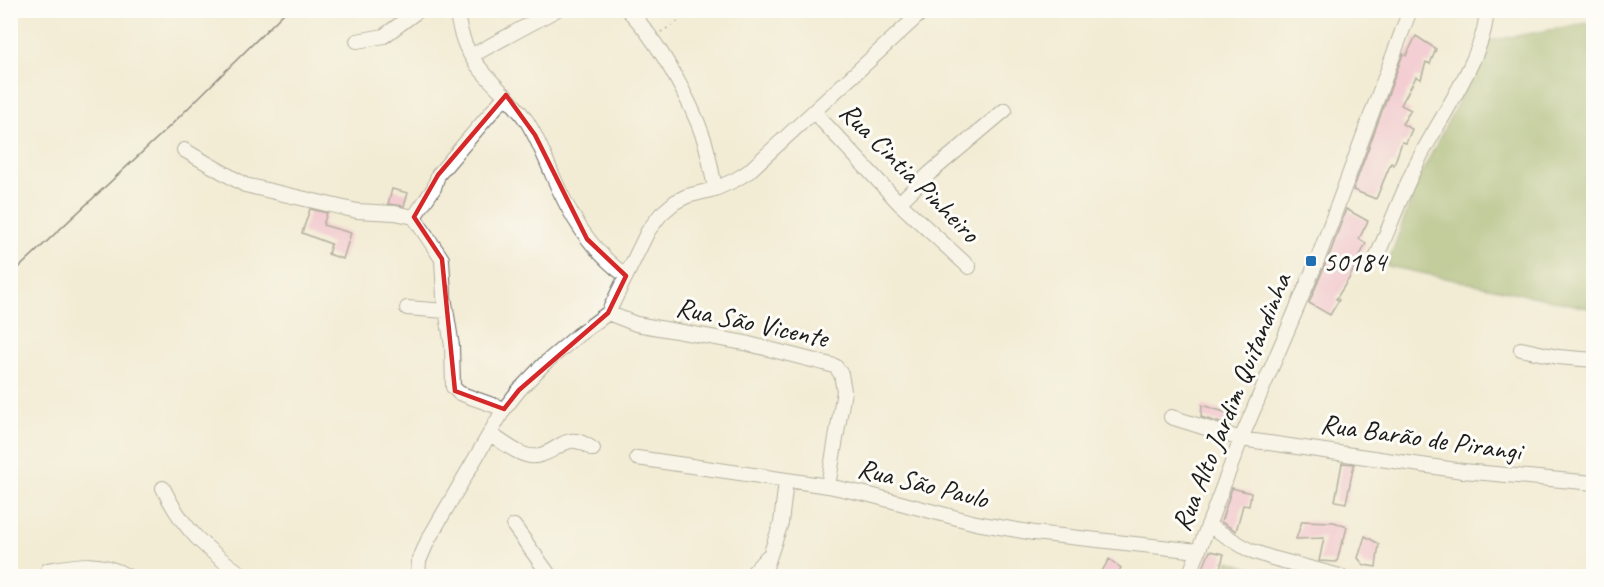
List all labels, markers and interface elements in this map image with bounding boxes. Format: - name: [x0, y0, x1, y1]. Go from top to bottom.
- street label: Rua Cintia Pinheiro: [832, 94, 989, 251]
- place label: 50184: [1323, 244, 1388, 279]
- marker: 50184: [1304, 254, 1318, 268]
- street label: Rua Alto Jardim Quitandinha: [1163, 266, 1299, 536]
- street label: Rua São Vicente: [673, 289, 833, 356]
- street label: Rua Barão de Pirangi: [1318, 406, 1527, 469]
- street label: Rua São Paulo: [854, 450, 994, 517]

